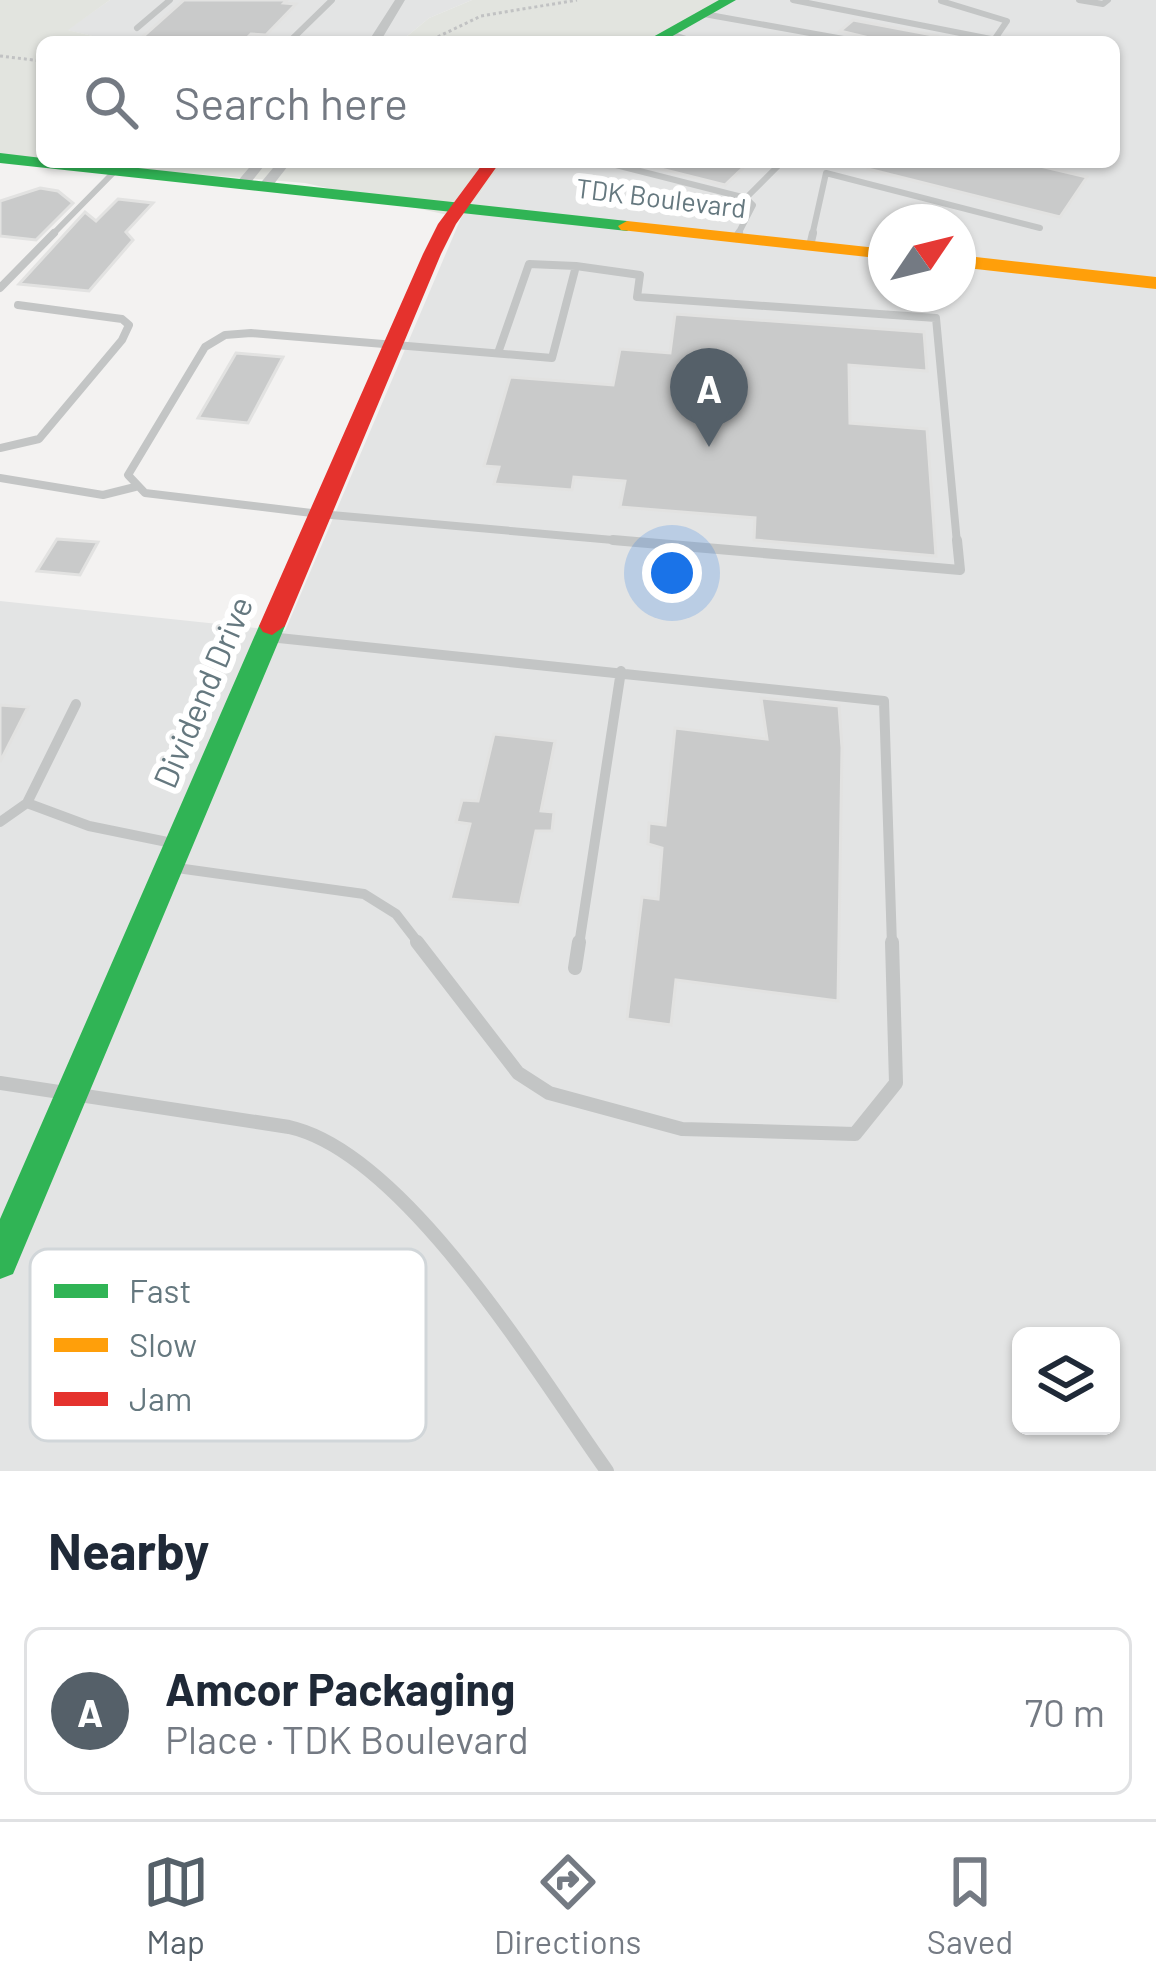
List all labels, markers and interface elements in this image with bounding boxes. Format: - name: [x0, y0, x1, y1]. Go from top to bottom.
- search box: [36, 36, 1120, 168]
- icon: search: [78, 69, 144, 135]
- text: Search here: [174, 75, 408, 129]
- street label: TDK Boulevard: [574, 171, 748, 223]
- north arrow: [868, 204, 976, 312]
- pin: A: [670, 348, 748, 447]
- your location: [642, 543, 702, 603]
- street label: Dividend Drive: [144, 590, 260, 793]
- legend: [30, 1249, 426, 1441]
- text: Fast: [129, 1270, 191, 1310]
- text: Slow: [129, 1324, 197, 1364]
- map controls: [1012, 1327, 1120, 1435]
- button: layers: [1012, 1327, 1120, 1435]
- text: Jam: [129, 1378, 192, 1418]
- text: Nearby: [48, 1519, 209, 1580]
- text: Amcor Packaging: [165, 1661, 515, 1715]
- text: A: [77, 1688, 103, 1735]
- text: 70 m: [1024, 1688, 1105, 1735]
- text: Place · TDK Boulevard: [165, 1715, 529, 1762]
- tab: Map: [143, 1849, 209, 1961]
- tab: Directions: [494, 1849, 641, 1961]
- tab: Saved: [927, 1849, 1013, 1961]

